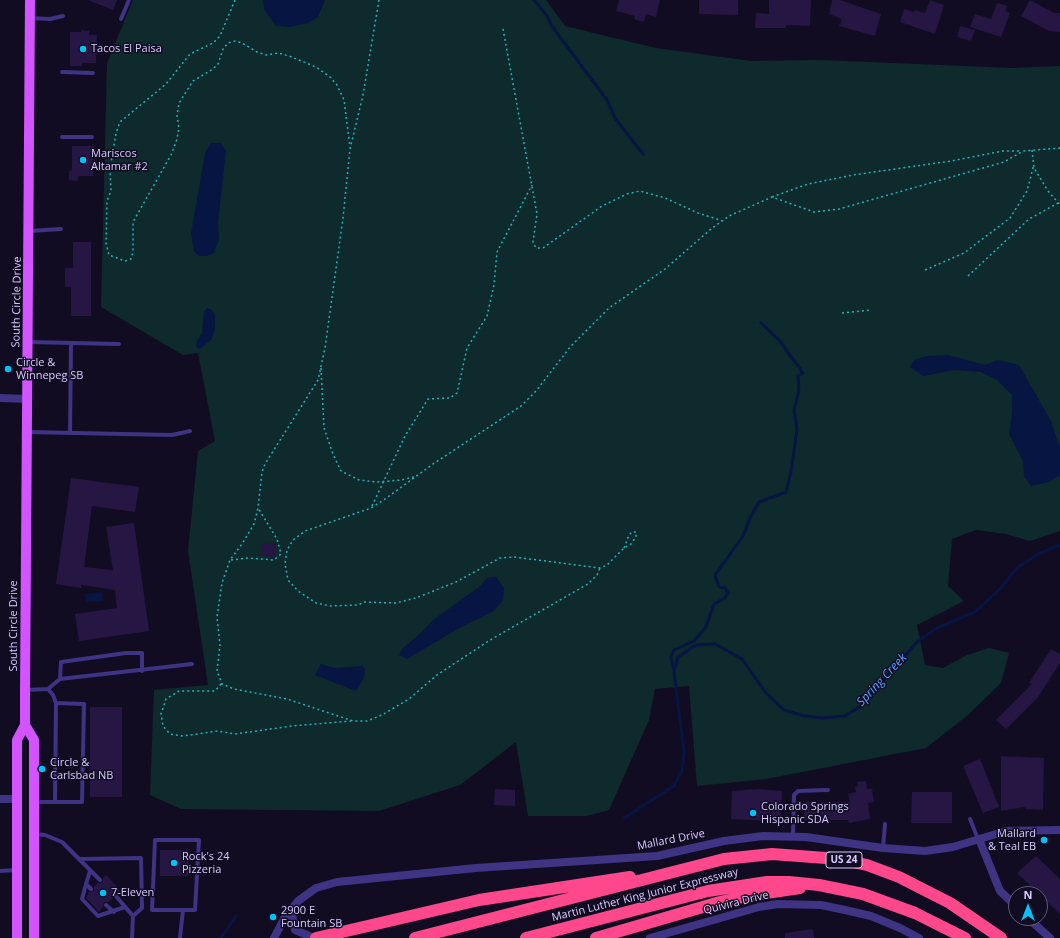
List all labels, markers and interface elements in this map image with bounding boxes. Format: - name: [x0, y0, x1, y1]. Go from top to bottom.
- place label: Tacos El Paisa: [91, 42, 162, 56]
- marker: Tacos El Paisa: [78, 44, 88, 54]
- place label: Mariscos Altamar #2: [91, 147, 148, 173]
- marker: Mariscos Altamar #2: [78, 155, 88, 165]
- street label: South Circle Drive: [10, 256, 24, 348]
- place label: Circle & Winnepeg SB: [16, 356, 83, 382]
- marker: Circle & Winnepeg SB: [3, 364, 13, 374]
- street label: South Circle Drive: [7, 580, 21, 672]
- water label: Spring Creek: [854, 651, 910, 709]
- place label: Circle & Carlsbad NB: [50, 756, 113, 782]
- marker: Circle & Carlsbad NB: [37, 764, 47, 774]
- place label: Colorado Springs Hispanic SDA: [761, 800, 849, 826]
- marker: Colorado Springs Hispanic SDA: [748, 808, 758, 818]
- street label: Mallard Drive: [636, 827, 706, 853]
- place label: Mallard & Teal EB: [988, 827, 1036, 853]
- marker: Mallard & Teal EB: [1039, 835, 1049, 845]
- place label: Rock's 24 Pizzeria: [182, 850, 230, 876]
- road number: US 24: [826, 852, 862, 868]
- marker: Rock's 24 Pizzeria: [169, 858, 179, 868]
- street label: Martin Luther King Junior Expressway: [550, 865, 740, 925]
- place label: 7-Eleven: [111, 886, 154, 900]
- north arrow: [1008, 886, 1048, 926]
- text: N: [1024, 887, 1032, 902]
- marker: 7-Eleven: [98, 888, 108, 898]
- street label: Quivira Drive: [702, 889, 770, 917]
- place label: 2900 E Fountain SB: [281, 904, 342, 930]
- marker: 2900 E Fountain SB: [268, 912, 278, 922]

